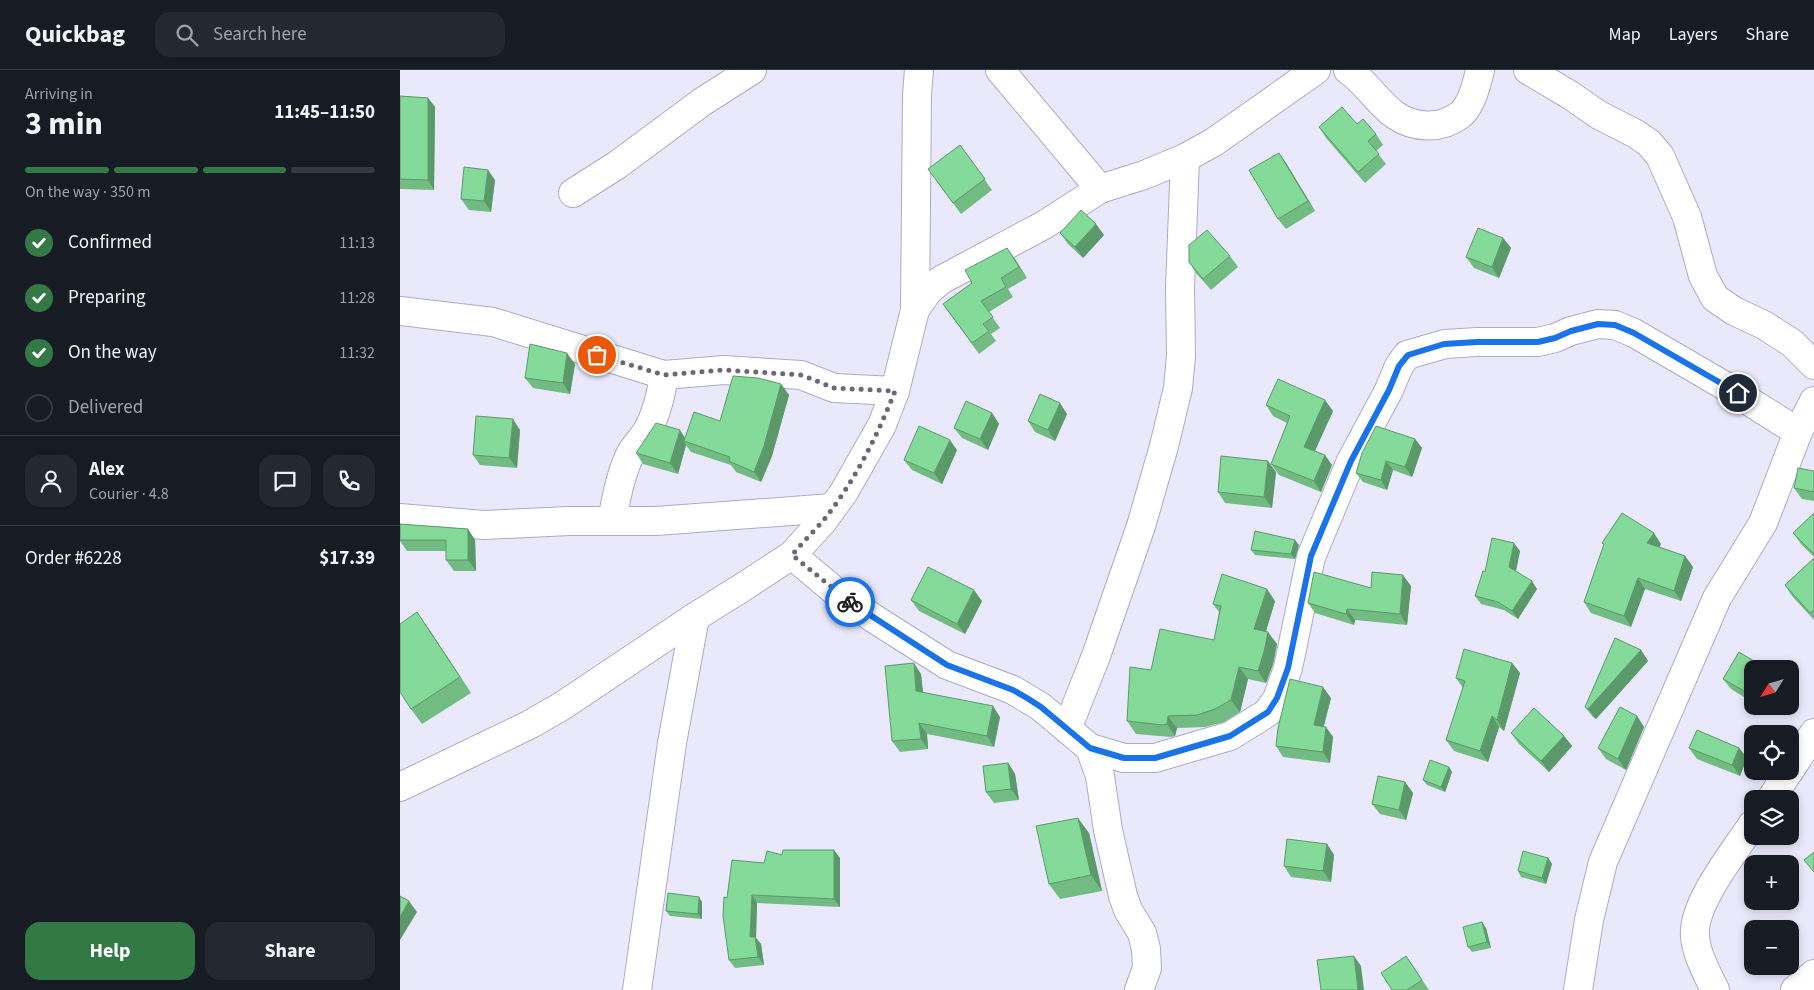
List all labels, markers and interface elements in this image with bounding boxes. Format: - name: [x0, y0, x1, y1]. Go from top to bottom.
- search box: [155, 12, 505, 57]
- text: Quickbag: [25, 17, 125, 52]
- icon: search: [173, 21, 201, 49]
- text: Search here: [213, 21, 307, 48]
- text: Map: [1609, 22, 1641, 47]
- text: Layers: [1669, 22, 1718, 47]
- text: Share: [1746, 22, 1789, 47]
- text: Arriving in: [25, 83, 93, 105]
- text: 11:45–11:50: [274, 99, 375, 126]
- text: 3 min: [25, 101, 103, 147]
- text: On the way · 350 m: [25, 181, 150, 203]
- icon: check: [25, 229, 53, 257]
- text: Confirmed: [68, 229, 152, 256]
- text: 11:13: [339, 232, 375, 254]
- icon: check: [25, 284, 53, 312]
- text: Preparing: [68, 284, 146, 311]
- text: 11:28: [339, 287, 375, 309]
- pin: [576, 334, 618, 376]
- icon: check: [25, 339, 53, 367]
- text: On the way: [68, 339, 157, 366]
- icon: bag: [583, 341, 611, 369]
- text: 11:32: [339, 342, 375, 364]
- pin: [1717, 372, 1759, 414]
- icon: home: [1724, 379, 1752, 407]
- text: Delivered: [68, 394, 143, 421]
- button: person: [25, 455, 77, 507]
- button: chat: [259, 455, 311, 507]
- button: phone: [323, 455, 375, 507]
- text: Alex: [89, 456, 125, 483]
- text: Courier · 4.8: [89, 483, 169, 505]
- text: Order #6228: [25, 545, 122, 572]
- text: $17.39: [319, 545, 375, 572]
- courier: [825, 577, 875, 627]
- icon: bike: [836, 588, 864, 616]
- north arrow: [1744, 660, 1799, 715]
- map controls: [1744, 660, 1799, 975]
- button: locate: [1744, 725, 1799, 780]
- button: layers: [1744, 790, 1799, 845]
- button: +: [1744, 855, 1799, 910]
- button: −: [1744, 920, 1799, 975]
- button: Help: [25, 922, 195, 980]
- button: Share: [205, 922, 375, 980]

